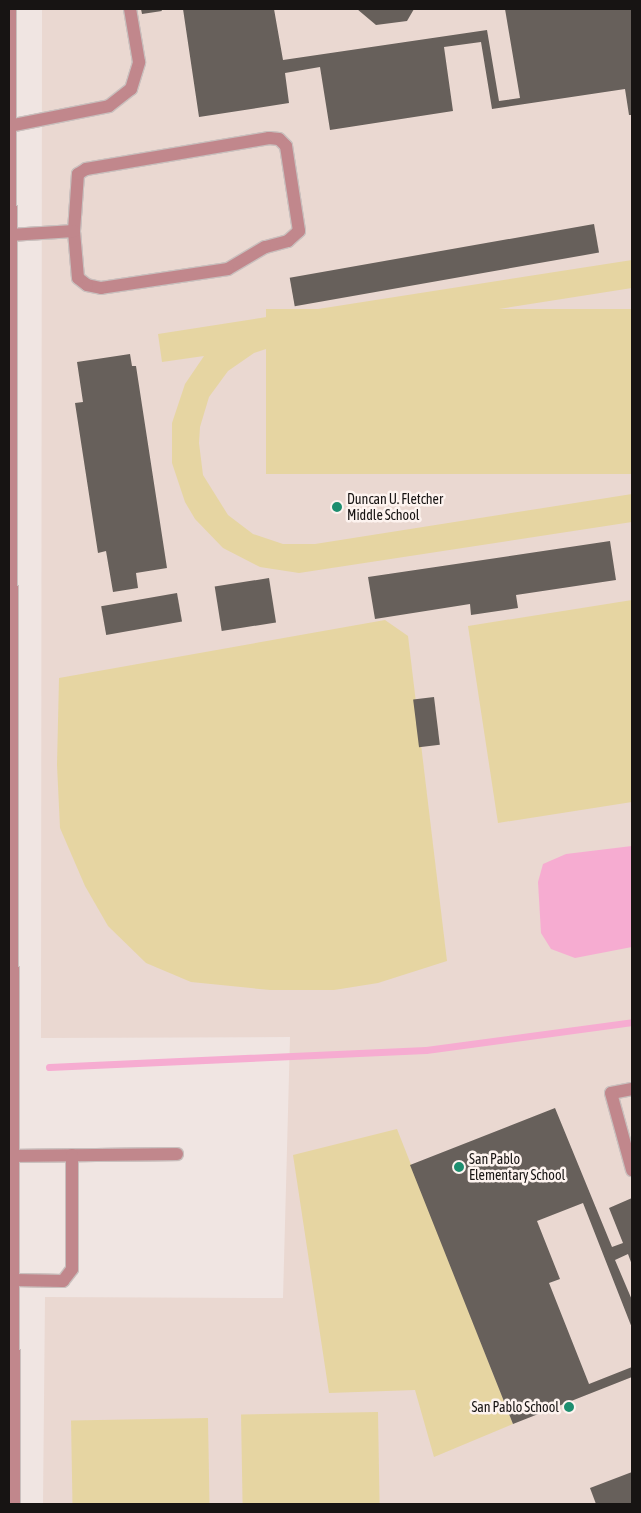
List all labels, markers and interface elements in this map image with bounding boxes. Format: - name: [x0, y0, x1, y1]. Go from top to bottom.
- place label: Duncan U. Fletcher Middle School: [347, 491, 443, 524]
- marker: Duncan U. Fletcher Middle School: [331, 501, 343, 513]
- place label: San Pablo Elementary School: [469, 1151, 565, 1184]
- marker: San Pablo Elementary School: [453, 1161, 465, 1173]
- place label: San Pablo School: [471, 1399, 559, 1415]
- marker: San Pablo School: [563, 1401, 575, 1413]

